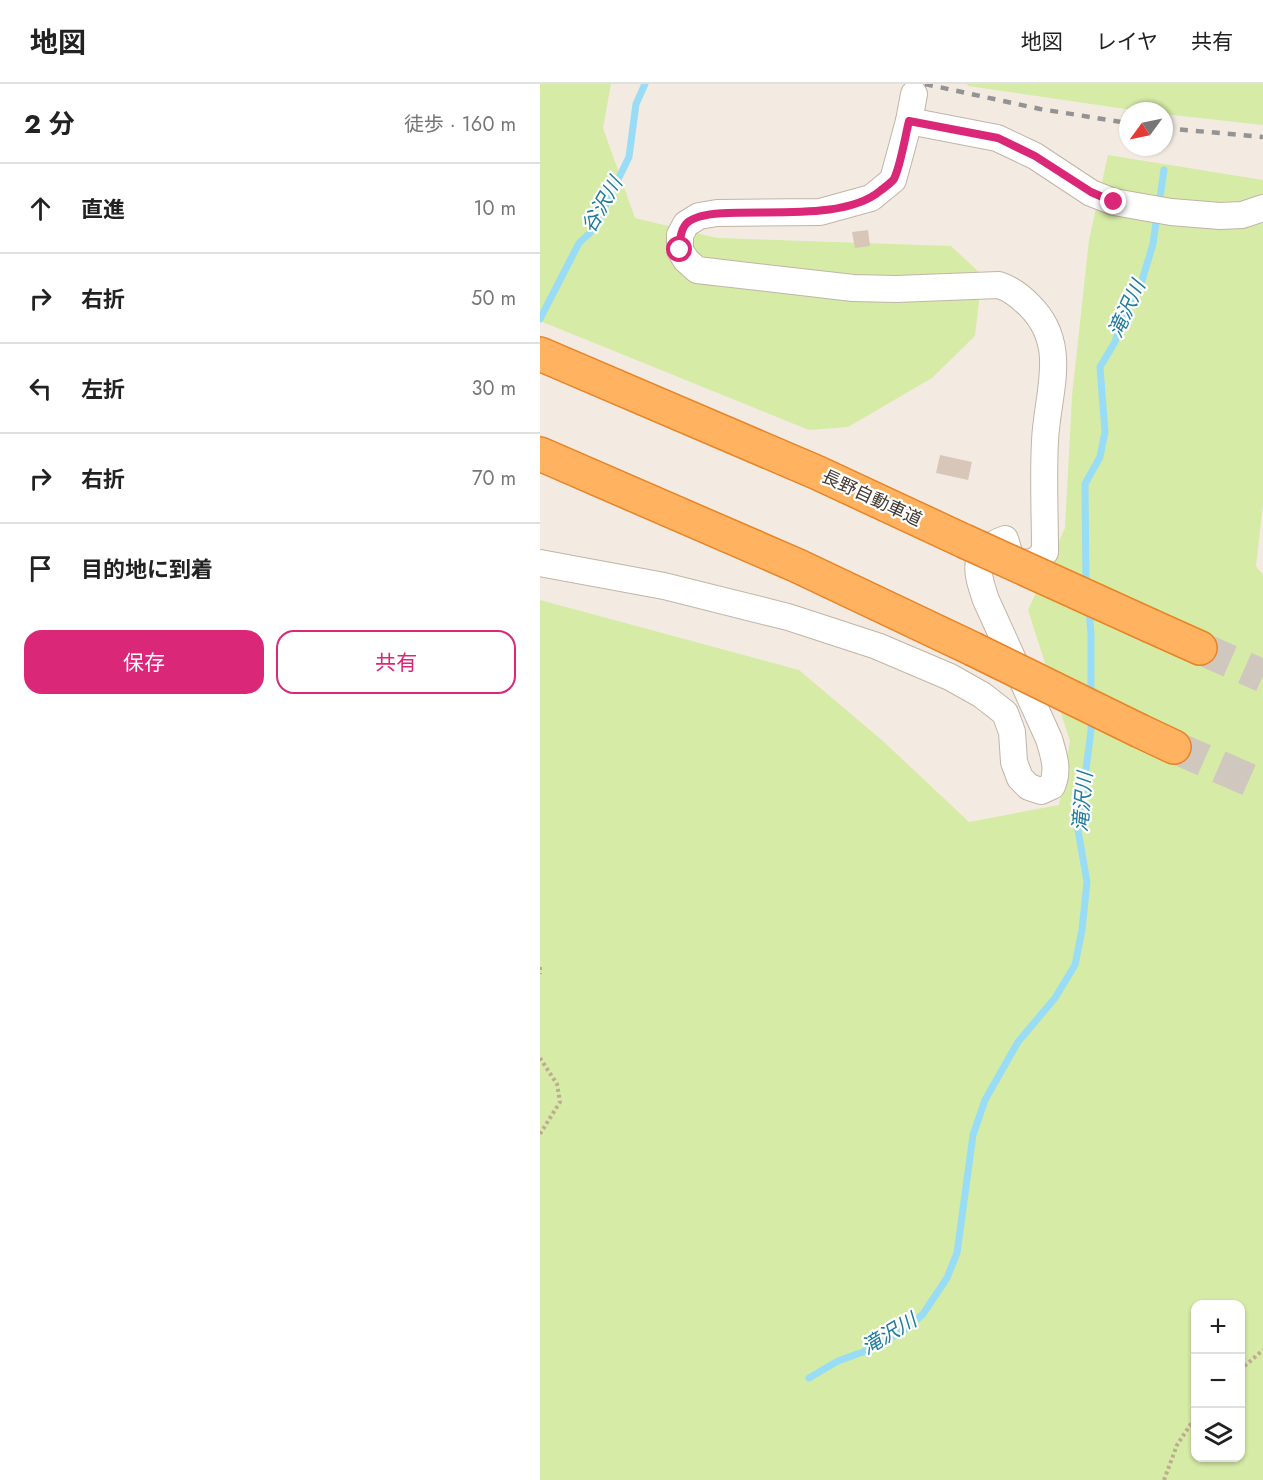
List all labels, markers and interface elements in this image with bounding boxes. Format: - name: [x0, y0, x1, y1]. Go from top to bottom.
- text: 地図: [30, 22, 86, 63]
- text: 地図: [1021, 27, 1063, 57]
- text: レイヤ: [1096, 27, 1158, 57]
- text: 共有: [1191, 27, 1233, 57]
- north arrow: [1119, 102, 1173, 156]
- text: 2 分: [24, 105, 75, 143]
- text: 徒歩 · 160 m: [404, 110, 516, 139]
- water label: 谷沢川: [574, 170, 631, 238]
- route end: [1100, 188, 1126, 214]
- icon: ahead: [24, 192, 57, 225]
- text: 直進: [81, 193, 125, 225]
- text: 10 m: [473, 194, 516, 223]
- route start: [666, 236, 692, 262]
- water label: 滝沢川: [1101, 274, 1154, 342]
- icon: right: [24, 282, 57, 315]
- text: 右折: [81, 283, 125, 315]
- text: 50 m: [471, 284, 516, 313]
- icon: left: [24, 372, 57, 405]
- text: 左折: [81, 373, 125, 405]
- text: 30 m: [471, 374, 516, 403]
- icon: right: [24, 462, 57, 495]
- text: 右折: [81, 463, 125, 495]
- street label: 長野自動車道: [818, 463, 926, 533]
- text: 70 m: [472, 464, 516, 493]
- icon: arrive: [24, 552, 57, 585]
- text: 目的地に到着: [81, 553, 213, 585]
- button: 保存: [24, 630, 264, 694]
- button: 共有: [276, 630, 516, 694]
- water label: 滝沢川: [1066, 769, 1100, 833]
- map controls: [1191, 1300, 1245, 1462]
- button: +: [1191, 1300, 1245, 1354]
- water label: 滝沢川: [856, 1305, 924, 1362]
- button: −: [1191, 1354, 1245, 1408]
- button: layers: [1191, 1408, 1245, 1462]

